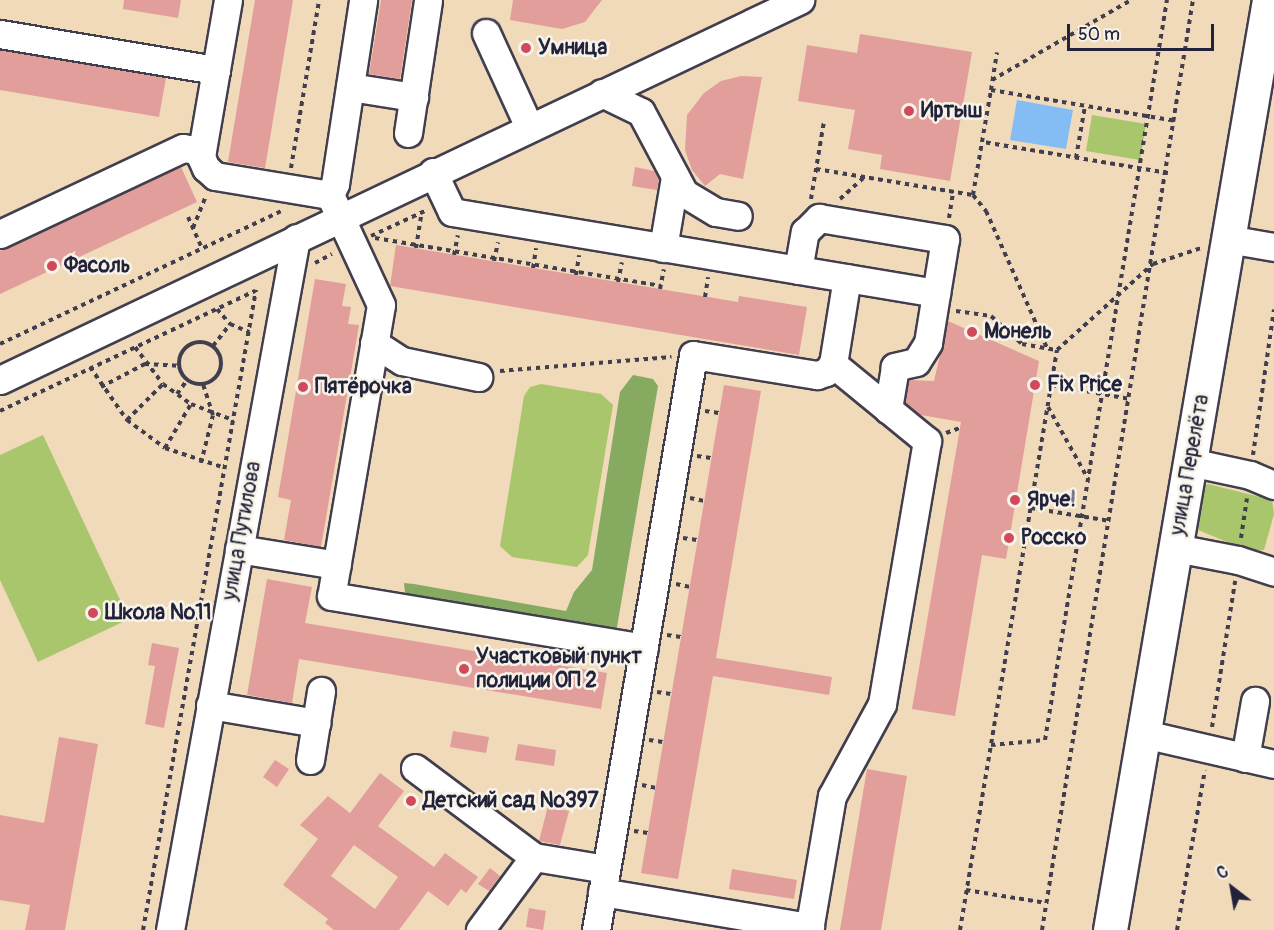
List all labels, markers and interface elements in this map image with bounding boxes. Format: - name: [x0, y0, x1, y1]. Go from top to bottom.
- scale bar: [1070, 12, 1217, 50]
- text: 50 m: [1078, 23, 1120, 46]
- place label: Умница: [538, 35, 607, 61]
- marker: Умница: [519, 41, 533, 55]
- place label: Иртыш: [921, 98, 982, 124]
- marker: Иртыш: [902, 104, 916, 118]
- place label: Фасоль: [64, 253, 130, 279]
- marker: Фасоль: [45, 259, 59, 273]
- place label: Монель: [984, 319, 1052, 345]
- marker: Монель: [965, 325, 979, 339]
- place label: Fix Price: [1047, 372, 1122, 398]
- place label: Пятёрочка: [315, 374, 412, 400]
- marker: Fix Price: [1028, 378, 1042, 392]
- marker: Пятёрочка: [296, 380, 310, 394]
- street label: улица Перелёта: [1165, 393, 1215, 537]
- street label: улица Путилова: [217, 460, 267, 602]
- place label: Ярче!: [1027, 487, 1076, 513]
- marker: Ярче!: [1008, 493, 1022, 507]
- place label: Росско: [1021, 525, 1086, 551]
- marker: Росско: [1002, 531, 1016, 545]
- place label: Школа №11: [105, 600, 212, 626]
- marker: Школа №11: [86, 606, 100, 620]
- place label: Участковый пункт полиции ОП 2: [476, 644, 642, 694]
- marker: Участковый пункт полиции ОП 2: [457, 662, 471, 676]
- place label: Детский сад №397: [423, 788, 599, 814]
- marker: Детский сад №397: [404, 794, 418, 808]
- north arrow: [1202, 858, 1262, 918]
- text: С: [1213, 861, 1232, 884]

